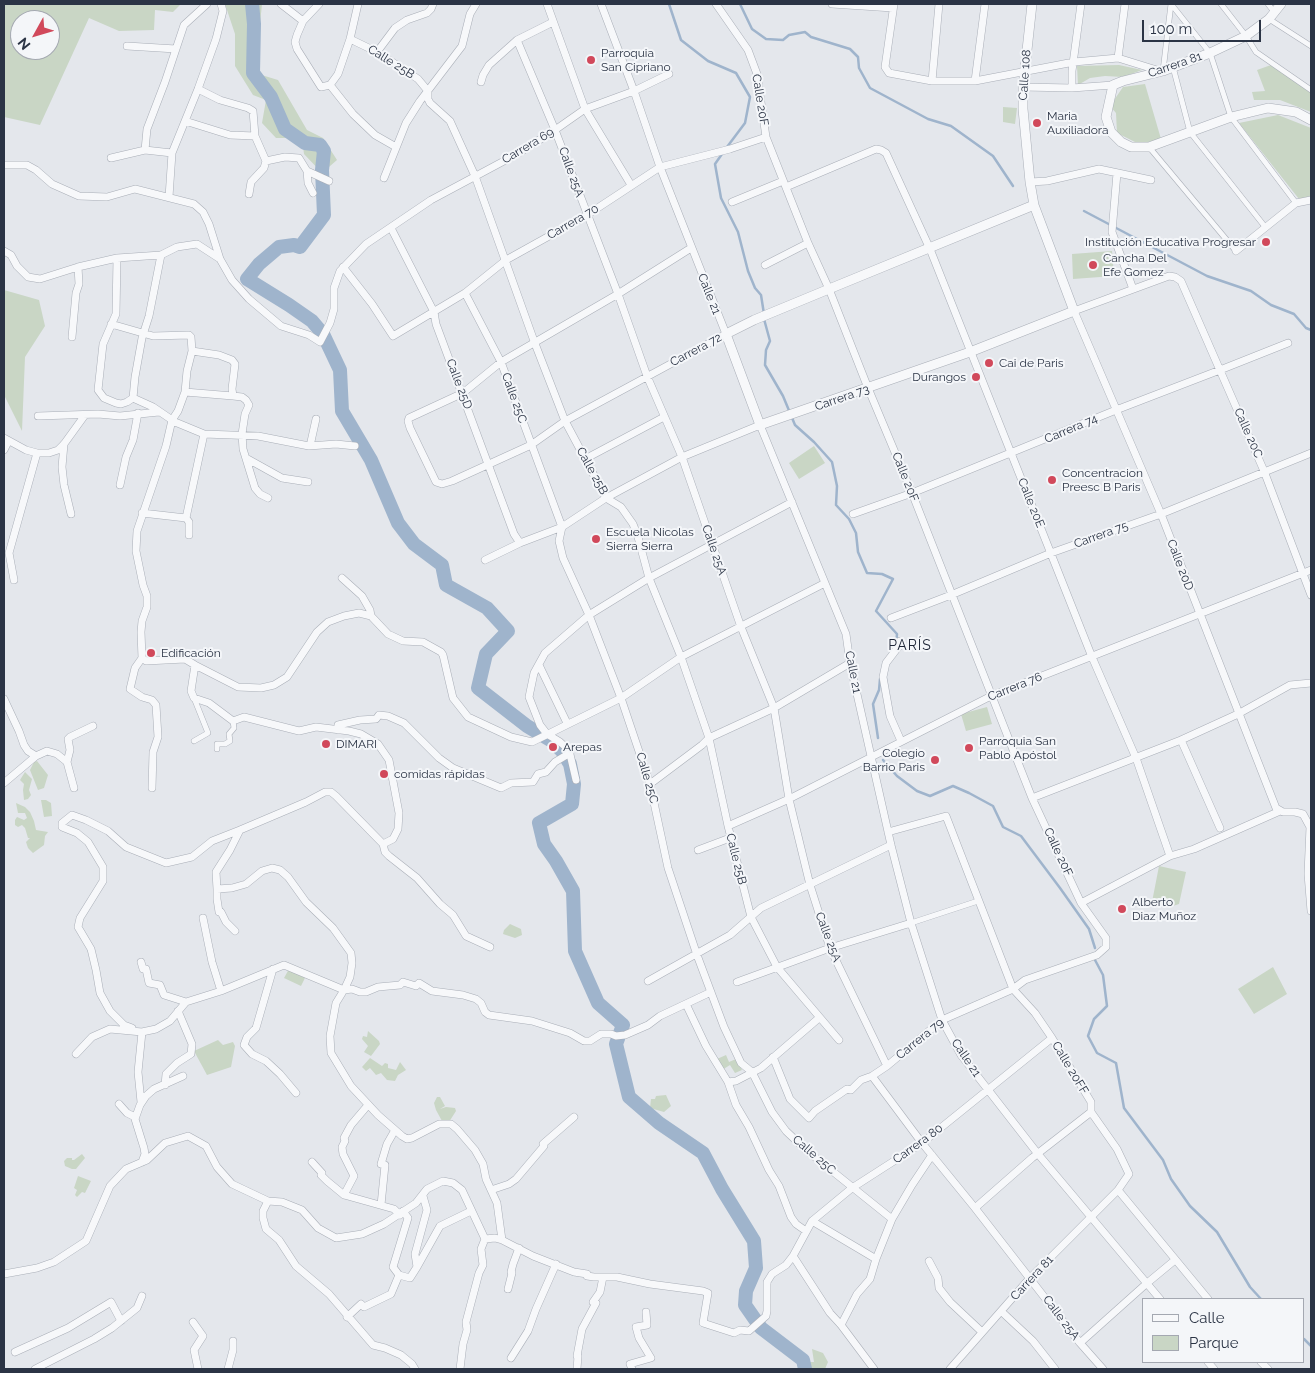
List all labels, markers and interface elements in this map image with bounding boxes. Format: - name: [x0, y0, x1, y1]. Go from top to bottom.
- north arrow: [10, 10, 60, 60]
- scale bar: [1145, 10, 1264, 42]
- text: 100 m: [1150, 20, 1192, 38]
- text: N: [15, 35, 34, 53]
- street label: Calle 25B: [365, 42, 417, 82]
- place label: Parroquia San Cipriano: [601, 46, 671, 74]
- street label: Calle 108: [1016, 49, 1034, 101]
- street label: Carrera 81: [1146, 49, 1204, 81]
- marker: Parroquia San Cipriano: [585, 54, 597, 66]
- street label: Calle 20F: [749, 73, 771, 127]
- place label: Maria Auxiliadora: [1047, 109, 1109, 137]
- marker: Maria Auxiliadora: [1031, 117, 1043, 129]
- street label: Carrera 69: [499, 125, 557, 167]
- street label: Calle 25A: [555, 145, 587, 199]
- street label: Carrera 70: [544, 201, 602, 243]
- place label: Institución Educativa Progresar: [1085, 235, 1256, 249]
- marker: Institución Educativa Progresar: [1260, 236, 1272, 248]
- place label: Cancha Del Efe Gomez: [1103, 251, 1167, 279]
- marker: Cancha Del Efe Gomez: [1087, 259, 1099, 271]
- street label: Calle 21: [694, 271, 724, 317]
- street label: Carrera 72: [668, 330, 724, 370]
- place label: Cai de Paris: [999, 356, 1064, 370]
- street label: Calle 25D: [443, 357, 475, 411]
- marker: Cai de Paris: [983, 357, 995, 369]
- place label: Durangos: [912, 370, 966, 384]
- street label: Calle 25C: [498, 371, 530, 425]
- marker: Durangos: [970, 371, 982, 383]
- street label: Carrera 73: [813, 382, 871, 414]
- street label: Calle 20C: [1231, 406, 1265, 460]
- street label: Carrera 74: [1042, 411, 1100, 447]
- street label: Calle 25B: [573, 445, 611, 497]
- street label: Calle 20F: [889, 450, 921, 504]
- place label: Concentracion Preesc B Paris: [1062, 466, 1143, 494]
- marker: Concentracion Preesc B Paris: [1046, 474, 1058, 486]
- street label: Calle 20E: [1015, 476, 1047, 530]
- street label: Carrera 75: [1072, 519, 1130, 551]
- street label: Calle 25A: [699, 523, 729, 577]
- place label: Escuela Nicolas Sierra Sierra: [606, 525, 694, 553]
- marker: Escuela Nicolas Sierra Sierra: [590, 533, 602, 545]
- street label: Calle 20D: [1164, 537, 1196, 593]
- district label: PARÍS: [888, 638, 932, 654]
- place label: Edificación: [161, 646, 221, 660]
- marker: Edificación: [145, 647, 157, 659]
- street label: Calle 21: [842, 650, 864, 694]
- street label: Carrera 76: [986, 670, 1044, 704]
- place label: Parroquia San Pablo Apóstol: [979, 734, 1057, 762]
- place label: DIMARI: [336, 737, 377, 751]
- marker: DIMARI: [320, 738, 332, 750]
- place label: Arepas: [563, 740, 602, 754]
- marker: Arepas: [547, 741, 559, 753]
- marker: Parroquia San Pablo Apóstol: [963, 742, 975, 754]
- place label: Colegio Barrio Paris: [863, 746, 925, 774]
- street label: Calle 25C: [633, 751, 661, 805]
- marker: Colegio Barrio Paris: [929, 754, 941, 766]
- place label: comidas rápidas: [394, 767, 485, 781]
- marker: comidas rápidas: [378, 768, 390, 780]
- street label: Calle 20F: [1040, 825, 1076, 879]
- street label: Calle 25B: [723, 832, 749, 886]
- place label: Alberto Diaz Muñoz: [1132, 895, 1196, 923]
- marker: Alberto Diaz Muñoz: [1116, 903, 1128, 915]
- street label: Calle 25A: [812, 910, 844, 964]
- street label: Carrera 79: [893, 1015, 947, 1063]
- street label: Calle 21: [948, 1036, 984, 1080]
- street label: Calle 20FF: [1049, 1039, 1091, 1097]
- street label: Carrera 80: [890, 1121, 946, 1167]
- street label: Calle 25C: [789, 1132, 839, 1178]
- street label: Carrera 81: [1008, 1253, 1056, 1303]
- street label: Calle 25A: [1040, 1293, 1082, 1343]
- legend: [1142, 1298, 1305, 1363]
- text: Calle: [1189, 1309, 1224, 1327]
- text: Parque: [1189, 1334, 1238, 1352]

